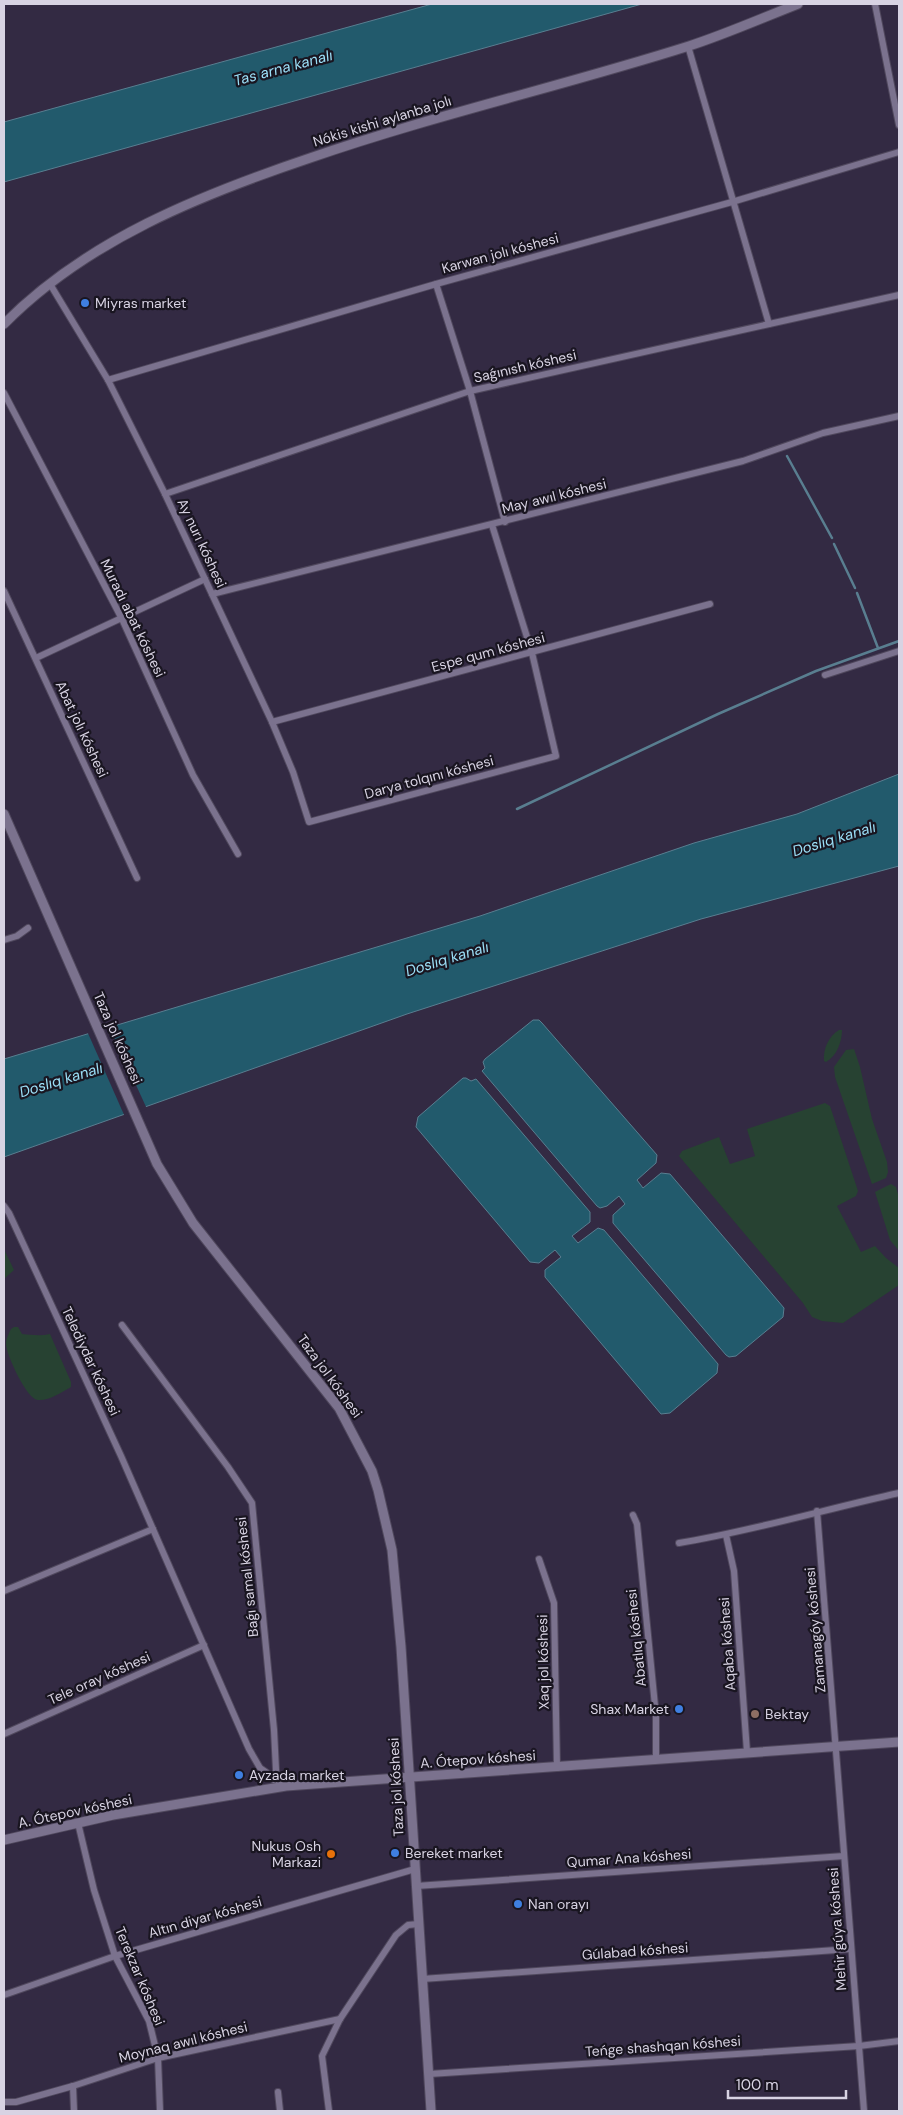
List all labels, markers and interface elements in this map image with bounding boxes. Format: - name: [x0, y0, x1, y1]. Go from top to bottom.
- water label: Tas arna kanalı: [231, 45, 335, 91]
- street label: Nókis kishi aylanba jolı: [311, 91, 453, 151]
- street label: Karwan jolı kóshesi: [440, 229, 560, 277]
- place label: Miyras market: [95, 294, 187, 312]
- marker: Miyras market: [79, 297, 91, 309]
- street label: Saǵınısh kóshesi: [472, 345, 578, 387]
- street label: May awıl kóshesi: [500, 474, 608, 518]
- street label: Ay nurı kóshesi: [173, 496, 231, 590]
- street label: Muradı abat kóshesi: [97, 556, 169, 680]
- street label: Espe qum kóshesi: [429, 628, 547, 676]
- street label: Abat jolı kóshesi: [52, 678, 112, 780]
- street label: Darya tolqını kóshesi: [362, 751, 496, 803]
- water label: Doslıq kanalı: [790, 817, 878, 861]
- water label: Doslıq kanalı: [403, 937, 491, 981]
- street label: Taza jol kóshesi: [90, 989, 146, 1087]
- water label: Doslıq kanalı: [17, 1058, 105, 1102]
- street label: Telediydar kóshesi: [58, 1304, 124, 1418]
- street label: Taza jol kóshesi: [294, 1331, 366, 1421]
- street label: Baǵı samal kóshesi: [232, 1516, 262, 1638]
- street label: Zamanagóy kóshesi: [801, 1566, 829, 1694]
- street label: Abatlıq kóshesi: [622, 1588, 650, 1688]
- street label: Aqaba kóshesi: [715, 1597, 739, 1691]
- street label: Xaq jol kóshesi: [533, 1614, 553, 1710]
- street label: Tele oray kóshesi: [45, 1647, 153, 1709]
- place label: Shax Market: [590, 1700, 669, 1718]
- marker: Shax Market: [673, 1703, 685, 1715]
- place label: Bektay: [765, 1705, 809, 1723]
- marker: Bektay: [749, 1708, 761, 1720]
- street label: Taza jol kóshesi: [384, 1737, 408, 1837]
- street label: A. Ótepov kóshesi: [420, 1746, 536, 1772]
- place label: Ayzada market: [249, 1766, 344, 1784]
- marker: Ayzada market: [233, 1769, 245, 1781]
- street label: A. Ótepov kóshesi: [16, 1790, 134, 1832]
- place label: Nukus Osh Markazi: [252, 1837, 321, 1871]
- place label: Bereket market: [405, 1844, 503, 1862]
- street label: Qumar Ana kóshesi: [566, 1845, 692, 1871]
- marker: Bereket market: [389, 1847, 401, 1859]
- marker: Nukus Osh Markazi: [325, 1848, 337, 1860]
- street label: Mehir gúyа kóshesi: [824, 1867, 850, 1991]
- street label: Altın diyar kóshesi: [146, 1892, 264, 1942]
- place label: Nan orayı: [528, 1895, 589, 1913]
- marker: Nan orayı: [512, 1898, 524, 1910]
- street label: Terekzar kóshesi: [111, 1924, 169, 2028]
- street label: Gúlabad kóshesi: [581, 1938, 689, 1964]
- street label: Moynaq awıl kóshesi: [117, 2017, 249, 2067]
- street label: Teńge shashqan kóshesi: [585, 2032, 741, 2060]
- scale bar: [728, 2068, 846, 2100]
- text: 100 m: [736, 2075, 779, 2095]

